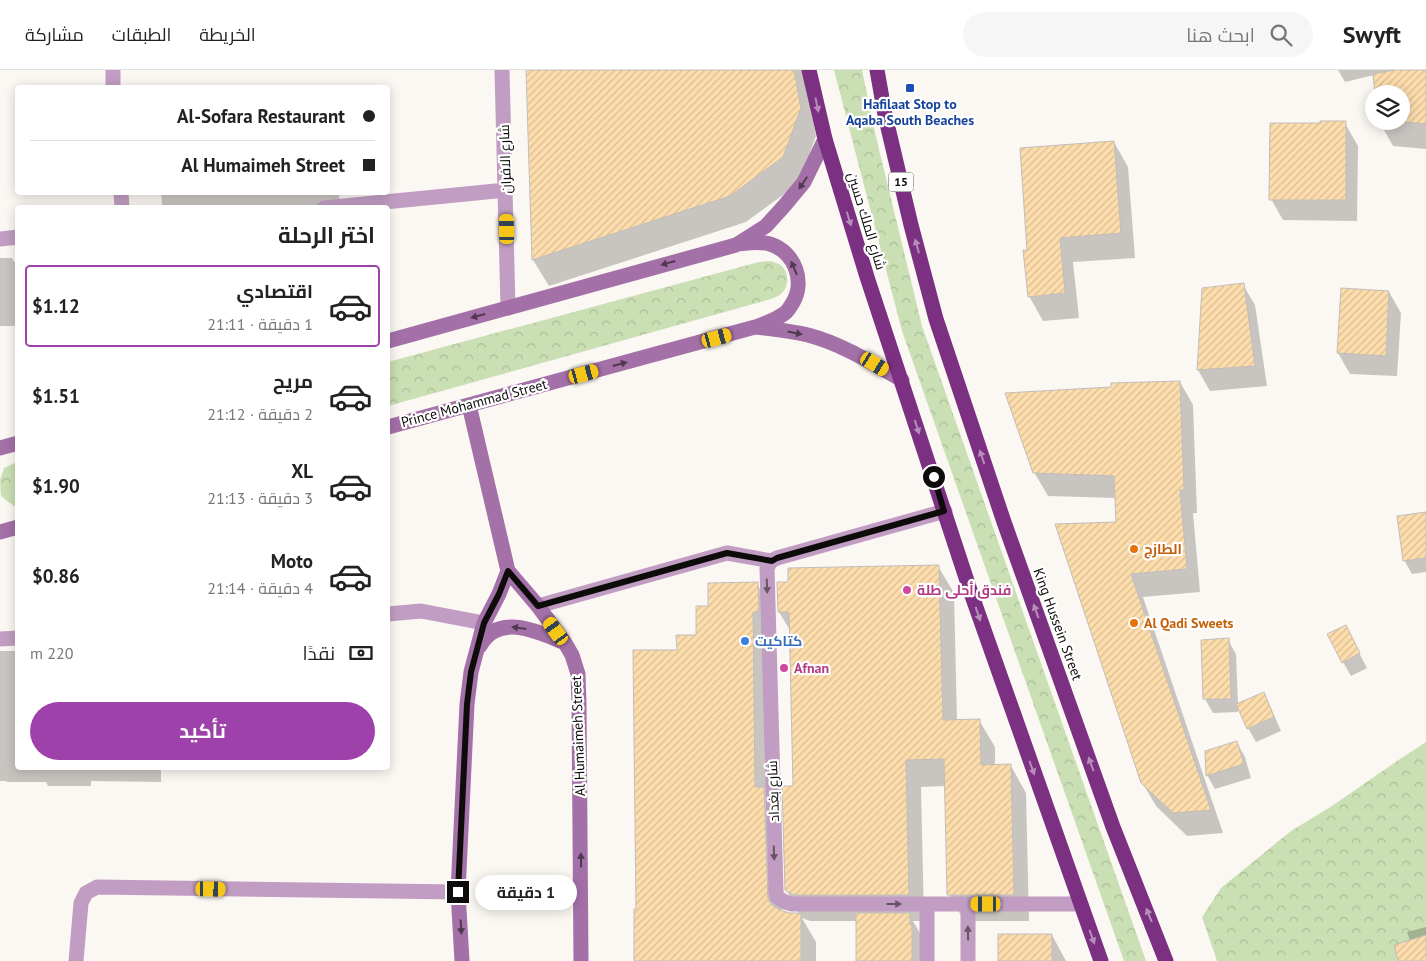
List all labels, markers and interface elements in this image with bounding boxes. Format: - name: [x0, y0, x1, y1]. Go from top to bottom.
- search box: [963, 12, 1313, 57]
- text: Swyft: [1343, 19, 1401, 50]
- icon: search: [1267, 21, 1295, 49]
- text: مشاركة: [25, 23, 84, 46]
- text: الطبقات: [112, 23, 171, 46]
- text: الخريطة: [199, 23, 256, 46]
- text: ابحث هنا: [1186, 23, 1255, 47]
- marker: Hafilaat Stop to Aqaba South Beaches: [904, 82, 916, 94]
- map controls: [1365, 85, 1410, 130]
- button: layers: [1365, 85, 1410, 130]
- place label: Hafilaat Stop to Aqaba South Beaches: [846, 95, 974, 129]
- one-way arrow: [813, 97, 821, 112]
- text: Al-Sofara Restaurant: [177, 104, 345, 128]
- street label: شارع الافران: [495, 124, 515, 194]
- text: Al Humaimeh Street: [181, 153, 345, 177]
- street label: شارع الملك حسين: [844, 170, 890, 272]
- road number: 15: [888, 172, 914, 191]
- one-way arrow: [798, 176, 807, 189]
- one-way arrow: [846, 212, 854, 227]
- car: [499, 214, 514, 244]
- text: اختر الرحلة: [278, 221, 375, 249]
- one-way arrow: [912, 239, 920, 254]
- one-way arrow: [660, 260, 675, 268]
- one-way arrow: [790, 260, 798, 275]
- text: اقتصادي: [237, 279, 313, 303]
- icon: car: [328, 284, 373, 329]
- text: $1.12: [32, 294, 80, 318]
- one-way arrow: [470, 313, 485, 321]
- text: 1 دقيقة · 21:11: [207, 314, 313, 334]
- car: [700, 327, 733, 349]
- one-way arrow: [788, 329, 804, 337]
- car: [858, 350, 891, 378]
- one-way arrow: [613, 359, 628, 367]
- car: [567, 363, 600, 385]
- text: مريح: [273, 369, 313, 393]
- icon: car: [328, 374, 373, 419]
- street label: Prince Mohammad Street: [399, 375, 549, 431]
- text: $1.51: [32, 384, 80, 408]
- text: 2 دقيقة · 21:12: [207, 404, 313, 424]
- one-way arrow: [914, 419, 921, 434]
- one-way arrow: [978, 450, 986, 465]
- text: XL: [291, 459, 313, 483]
- icon: car: [328, 464, 373, 509]
- route start: [923, 466, 945, 488]
- text: $1.90: [32, 474, 80, 498]
- text: 3 دقيقة · 21:13: [207, 488, 313, 508]
- place label: الطازج: [1144, 540, 1182, 559]
- marker: الطازج: [1128, 543, 1140, 555]
- text: Moto: [271, 549, 313, 573]
- icon: car: [328, 554, 373, 599]
- text: $0.86: [32, 564, 80, 588]
- street label: King Hussein Street: [1029, 565, 1087, 683]
- text: 4 دقيقة · 21:14: [207, 578, 313, 598]
- one-way arrow: [764, 578, 772, 594]
- place label: فندق أحلى طلة: [917, 581, 1011, 599]
- marker: فندق أحلى طلة: [901, 584, 913, 596]
- one-way arrow: [1032, 603, 1040, 618]
- one-way arrow: [975, 607, 982, 622]
- car: [541, 614, 570, 648]
- place label: Al Qadi Sweets: [1144, 614, 1234, 632]
- marker: Al Qadi Sweets: [1128, 617, 1140, 629]
- one-way arrow: [511, 624, 527, 632]
- place label: كتاكيت: [755, 632, 802, 650]
- marker: كتاكيت: [739, 635, 751, 647]
- icon: cash: [347, 639, 375, 667]
- text: نقدًا: [303, 641, 335, 665]
- text: 220 m: [30, 643, 73, 663]
- place label: Afnan: [794, 659, 829, 677]
- marker: Afnan: [778, 662, 790, 674]
- street label: Al Humaimeh Street: [567, 675, 589, 797]
- button: تأكيد: [30, 702, 375, 760]
- one-way arrow: [1087, 756, 1095, 771]
- street label: شارع بغداد: [763, 760, 783, 822]
- one-way arrow: [1029, 760, 1036, 775]
- one-way arrow: [771, 845, 779, 861]
- one-way arrow: [577, 852, 585, 868]
- callout: 1 دقيقة: [476, 874, 578, 910]
- car: [195, 881, 226, 897]
- route end: [447, 881, 469, 903]
- text: 1 دقيقة: [497, 882, 555, 902]
- car: [971, 897, 1001, 912]
- one-way arrow: [886, 900, 902, 908]
- one-way arrow: [1145, 908, 1152, 923]
- one-way arrow: [457, 920, 465, 936]
- one-way arrow: [964, 924, 972, 940]
- one-way arrow: [1089, 930, 1096, 945]

